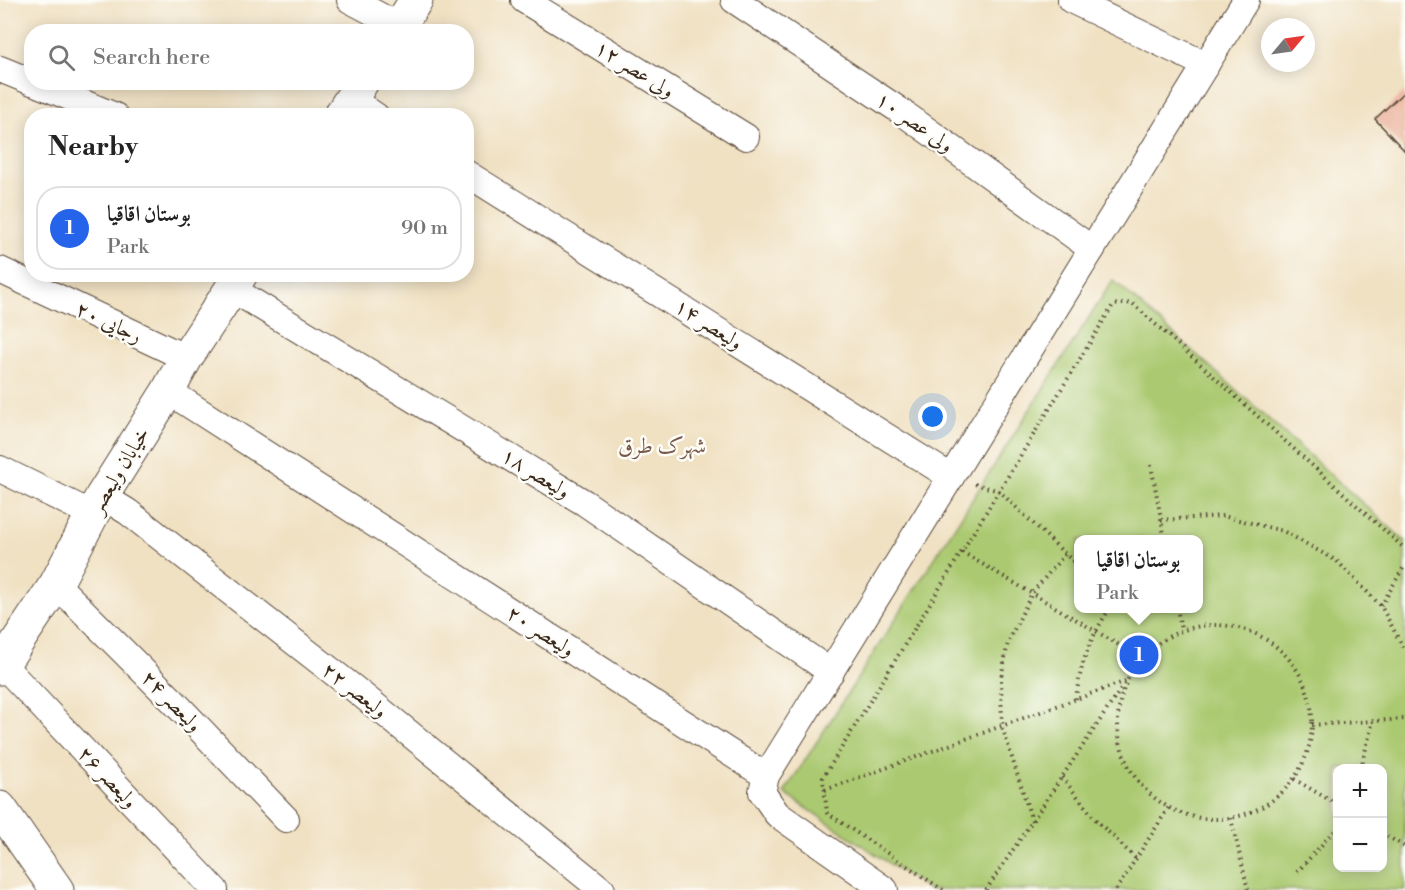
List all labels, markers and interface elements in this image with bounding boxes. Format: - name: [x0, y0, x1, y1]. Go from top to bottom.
- north arrow: [1261, 18, 1315, 72]
- search box: [24, 24, 474, 90]
- street label: ولی عصر ۱۲: [590, 35, 679, 104]
- icon: search: [45, 41, 78, 74]
- text: Search here: [93, 44, 210, 71]
- street label: ولی عصر ۱۰: [870, 87, 958, 159]
- text: Nearby: [48, 131, 138, 163]
- text: بوستان اقاقیا: [107, 201, 191, 228]
- text: 1: [65, 216, 74, 241]
- text: 90 m: [401, 216, 448, 241]
- text: Park: [107, 235, 149, 260]
- street label: ولیعصر ۱۴: [669, 293, 747, 356]
- street label: رجایی ۲۰: [71, 296, 146, 350]
- your location: [918, 402, 947, 431]
- street label: خیابان ولیعصر: [83, 423, 156, 520]
- district label: شهرک طرق: [618, 433, 706, 460]
- street label: ولیعصر ۱۸: [496, 443, 575, 505]
- popup: [1074, 535, 1203, 613]
- text: بوستان اقاقیا: [1097, 547, 1180, 574]
- text: Park: [1097, 581, 1138, 606]
- street label: ولیعصر ۲۰: [501, 600, 579, 663]
- pin: 1: [1120, 632, 1158, 678]
- street label: ولیعصر ۲۲: [316, 657, 392, 724]
- street label: ولیعصر ۲۴: [135, 665, 207, 738]
- street label: ولیعصر ۲۶: [72, 741, 143, 814]
- map controls: [1333, 764, 1387, 872]
- button: +: [1333, 764, 1387, 818]
- button: −: [1333, 818, 1387, 872]

